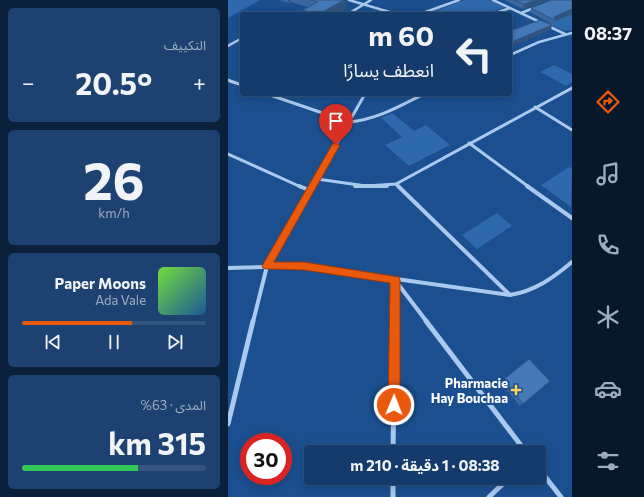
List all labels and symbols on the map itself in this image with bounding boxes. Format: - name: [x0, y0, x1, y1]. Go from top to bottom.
- pin: [319, 104, 353, 145]
- place label: Pharmacie Hay Bouchaa: [431, 375, 508, 406]
- position arrow: [373, 384, 415, 426]
- marker: Pharmacie Hay Bouchaa: [511, 385, 521, 395]
- speed limit sign: 30: [240, 433, 292, 485]

